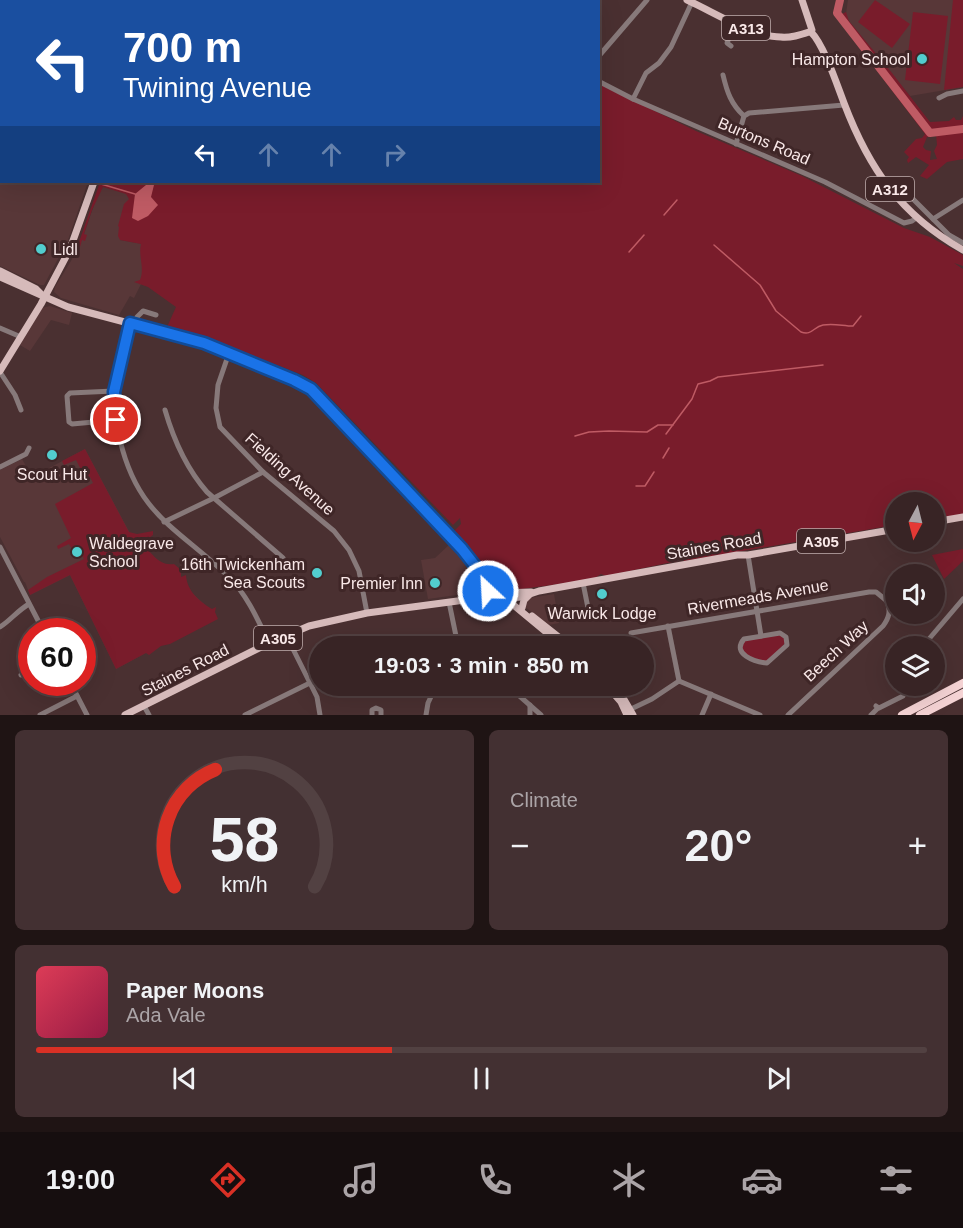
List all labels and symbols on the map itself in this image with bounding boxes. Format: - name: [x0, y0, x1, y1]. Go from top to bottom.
- road number: A313: [722, 16, 770, 40]
- place label: Hampton School: [792, 51, 910, 68]
- marker: Hampton School: [915, 52, 929, 66]
- street label: Burtons Road: [716, 114, 812, 168]
- road number: A312: [866, 177, 914, 201]
- place label: Lidl: [53, 241, 78, 258]
- marker: Lidl: [34, 242, 48, 256]
- pin: [90, 394, 141, 445]
- street label: Fielding Avenue: [242, 430, 338, 518]
- marker: Scout Hut: [45, 448, 59, 462]
- place label: Scout Hut: [17, 466, 88, 483]
- north arrow: [885, 492, 945, 552]
- street label: Staines Road: [665, 529, 763, 563]
- road number: A305: [797, 529, 845, 553]
- place label: Waldegrave School: [89, 535, 174, 570]
- marker: Waldegrave School: [70, 545, 84, 559]
- place label: 16th Twickenham Sea Scouts: [181, 556, 305, 591]
- position arrow: [456, 559, 520, 623]
- marker: 16th Twickenham Sea Scouts: [310, 566, 324, 580]
- place label: Premier Inn: [340, 575, 423, 592]
- marker: Premier Inn: [428, 576, 442, 590]
- street label: Rivermeads Avenue: [686, 576, 830, 618]
- marker: Warwick Lodge: [595, 587, 609, 601]
- place label: Warwick Lodge: [548, 605, 656, 622]
- street label: Beech Way: [801, 617, 871, 685]
- speed limit sign: 60: [18, 618, 96, 696]
- road number: A305: [254, 626, 302, 650]
- street label: Staines Road: [138, 641, 232, 699]

